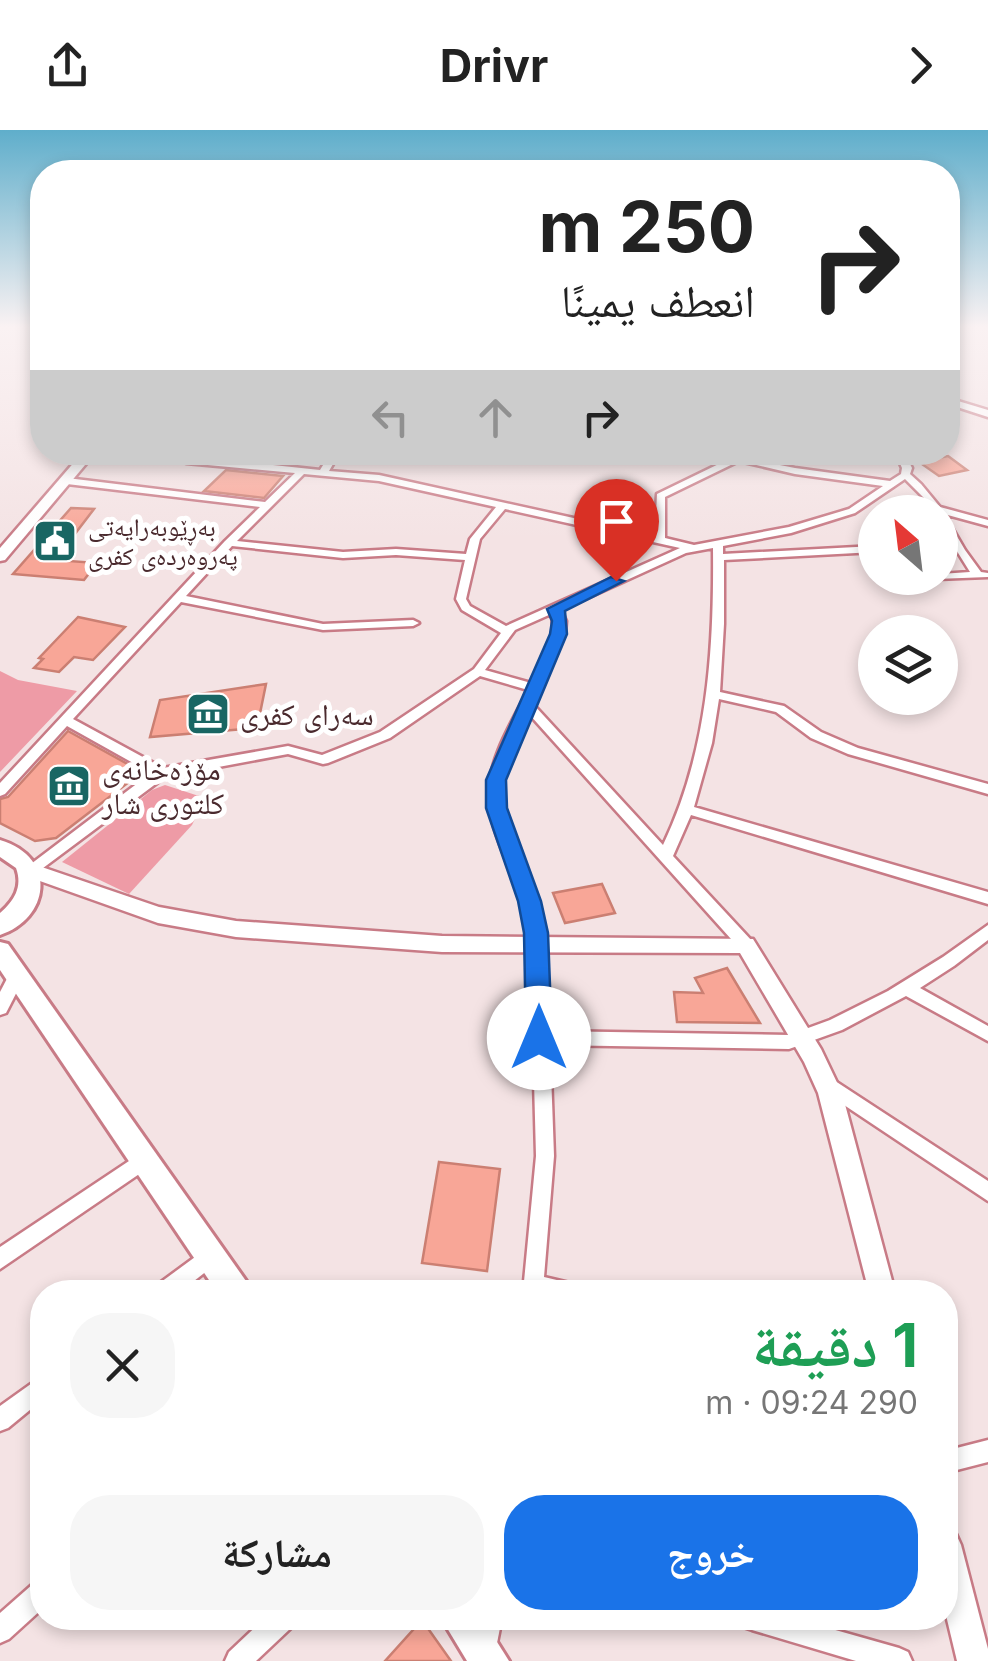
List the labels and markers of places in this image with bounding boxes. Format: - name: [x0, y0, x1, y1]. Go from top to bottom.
- pin: [574, 479, 659, 582]
- place label: بەڕێوبەرایەتی پەروەردەی کفری: [88, 512, 238, 572]
- public building icon: بەڕێوبەرایەتی پەروەردەی کفری: [32, 518, 78, 564]
- museum icon: سەرای کفری: [185, 691, 231, 737]
- place label: سەرای کفری: [240, 696, 374, 733]
- place label: مۆزەخانەی کلتوری شار: [101, 751, 224, 822]
- museum icon: مۆزەخانەی کلتوری شار: [46, 763, 92, 809]

